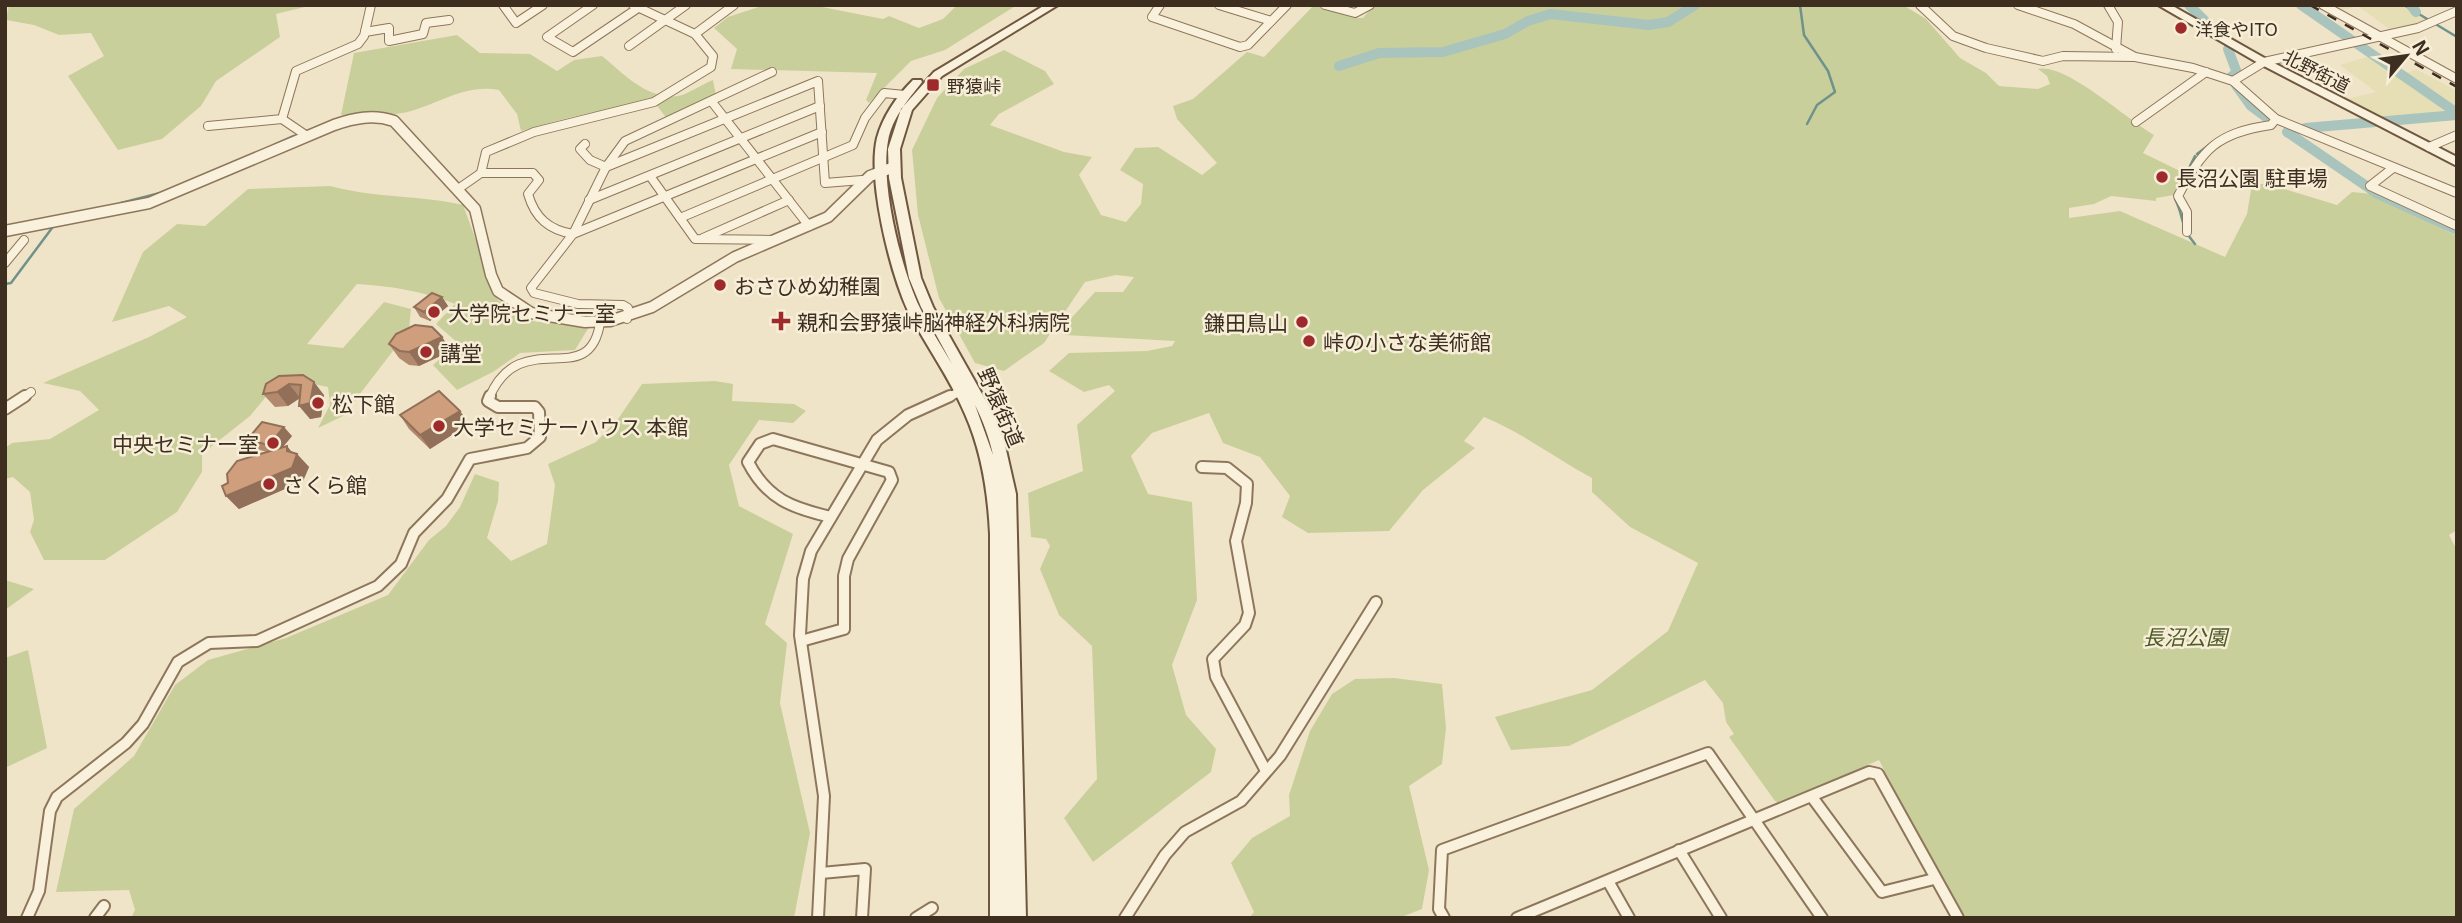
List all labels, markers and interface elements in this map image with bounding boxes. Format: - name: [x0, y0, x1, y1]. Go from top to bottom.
- place label: 洋食やITO: [2195, 15, 2278, 41]
- marker: 洋食やITO: [2173, 20, 2189, 36]
- north arrow: [2371, 21, 2441, 91]
- text: N: [2407, 34, 2437, 60]
- street label: 北野街道: [2279, 42, 2355, 98]
- place label: 野猿峠: [947, 72, 1001, 98]
- marker: 野猿峠: [925, 77, 941, 93]
- place label: 長沼公園 駐車場: [2176, 162, 2328, 192]
- marker: 長沼公園 駐車場: [2154, 169, 2170, 185]
- place label: おさひめ幼稚園: [734, 270, 881, 300]
- marker: おさひめ幼稚園: [712, 277, 728, 293]
- place label: 大学院セミナー室: [448, 297, 616, 327]
- marker: 大学院セミナー室: [426, 304, 442, 320]
- place label: 親和会野猿峠脳神経外科病院: [797, 306, 1070, 336]
- place label: 鎌田鳥山: [1204, 307, 1288, 337]
- marker: 親和会野猿峠脳神経外科病院: [771, 311, 791, 331]
- marker: 鎌田鳥山: [1294, 314, 1310, 330]
- place label: 峠の小さな美術館: [1323, 326, 1491, 356]
- marker: 峠の小さな美術館: [1301, 333, 1317, 349]
- place label: 講堂: [440, 337, 482, 367]
- marker: 講堂: [418, 344, 434, 360]
- street label: 野猿街道: [972, 362, 1032, 452]
- place label: 松下館: [332, 388, 395, 418]
- marker: 松下館: [310, 395, 326, 411]
- place label: 大学セミナーハウス 本館: [453, 411, 688, 441]
- marker: 大学セミナーハウス 本館: [431, 418, 447, 434]
- place label: 中央セミナー室: [112, 428, 259, 458]
- marker: 中央セミナー室: [265, 435, 281, 451]
- place label: さくら館: [283, 469, 367, 499]
- marker: さくら館: [261, 476, 277, 492]
- park label: 長沼公園: [2143, 621, 2230, 651]

